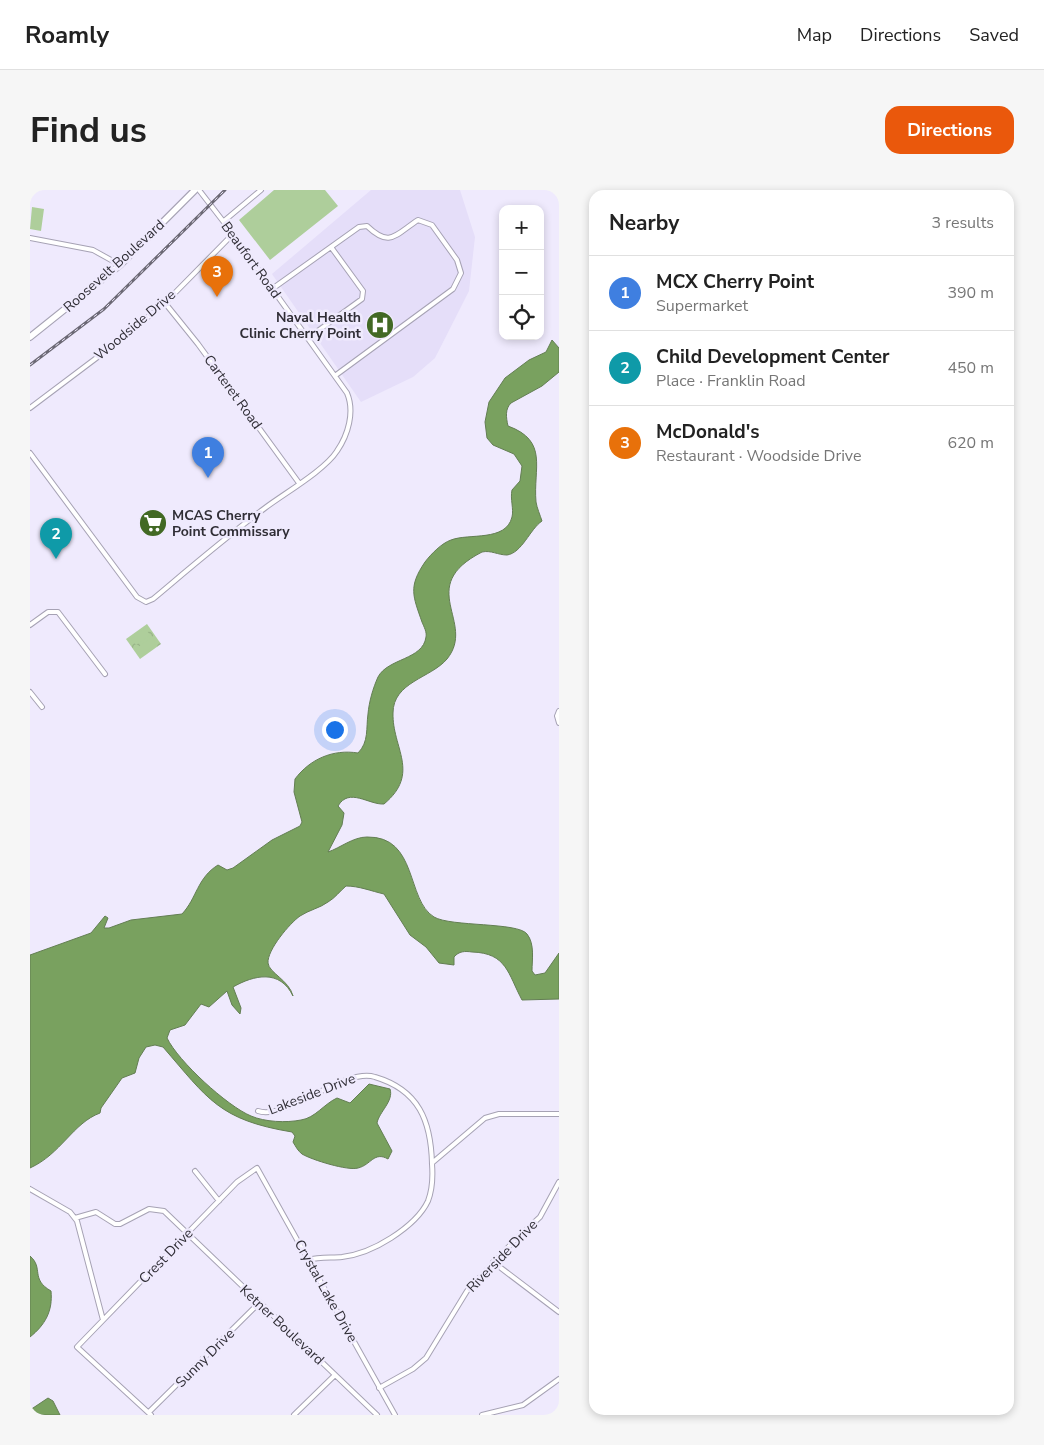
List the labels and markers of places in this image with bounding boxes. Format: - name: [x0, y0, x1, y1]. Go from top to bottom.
- pin: 3: [201, 256, 233, 297]
- place label: Naval Health Clinic Cherry Point: [240, 308, 362, 343]
- hospital icon: Naval Health Clinic Cherry Point: [365, 310, 395, 340]
- pin: 1: [192, 437, 224, 478]
- place label: MCAS Cherry Point Commissary: [172, 506, 290, 541]
- supermarket icon: MCAS Cherry Point Commissary: [138, 508, 168, 538]
- pin: 2: [40, 518, 72, 559]

